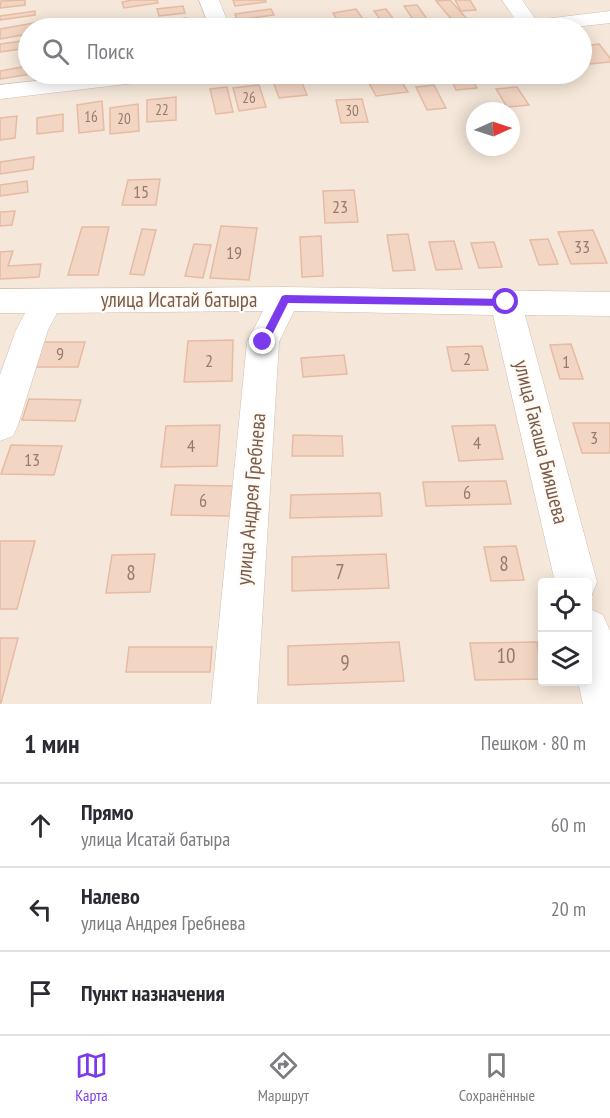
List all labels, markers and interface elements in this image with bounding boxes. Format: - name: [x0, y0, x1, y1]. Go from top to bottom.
- search box: [18, 18, 592, 84]
- icon: search: [39, 35, 72, 68]
- text: Поиск: [87, 37, 134, 65]
- house number: 26: [242, 88, 256, 107]
- house number: 22: [155, 100, 169, 119]
- house number: 30: [345, 101, 359, 120]
- north arrow: [466, 102, 520, 156]
- house number: 16: [84, 107, 98, 126]
- house number: 20: [117, 109, 131, 128]
- house number: 15: [133, 180, 149, 203]
- house number: 23: [332, 195, 348, 218]
- house number: 33: [574, 235, 590, 258]
- house number: 19: [226, 241, 242, 264]
- street label: улица Исатай батыра: [101, 286, 257, 313]
- route start: [492, 288, 518, 314]
- route end: [249, 328, 275, 354]
- house number: 9: [56, 342, 64, 365]
- house number: 2: [463, 347, 471, 370]
- house number: 2: [205, 349, 213, 372]
- house number: 1: [562, 350, 570, 373]
- street label: улица Гакаша Бияшева: [508, 357, 575, 527]
- street label: улица Андрея Гребнева: [230, 412, 271, 586]
- house number: 3: [590, 426, 598, 449]
- house number: 4: [473, 431, 481, 454]
- house number: 4: [187, 434, 195, 457]
- house number: 13: [24, 448, 40, 471]
- house number: 6: [463, 481, 471, 504]
- house number: 6: [199, 489, 207, 512]
- house number: 8: [499, 550, 509, 577]
- house number: 7: [335, 558, 345, 585]
- house number: 8: [126, 559, 136, 586]
- map controls: [538, 578, 592, 686]
- button: locate: [538, 578, 592, 632]
- button: layers: [538, 632, 592, 686]
- house number: 10: [497, 642, 515, 669]
- house number: 9: [340, 649, 350, 676]
- text: 1 мин: [24, 727, 79, 760]
- text: Пешком · 80 m: [481, 730, 586, 756]
- text: Прямо: [81, 798, 134, 826]
- icon: ahead: [24, 809, 57, 842]
- text: 60 m: [551, 812, 586, 838]
- text: улица Исатай батыра: [81, 826, 230, 852]
- text: Налево: [81, 882, 140, 910]
- icon: left: [24, 893, 57, 926]
- text: 20 m: [551, 896, 586, 922]
- text: улица Андрея Гребнева: [81, 910, 246, 936]
- icon: arrive: [24, 977, 57, 1010]
- text: Пункт назначения: [81, 979, 225, 1007]
- tab: Карта: [75, 1049, 108, 1105]
- tab: Маршрут: [258, 1049, 309, 1105]
- tab: Сохранённые: [459, 1049, 535, 1105]

